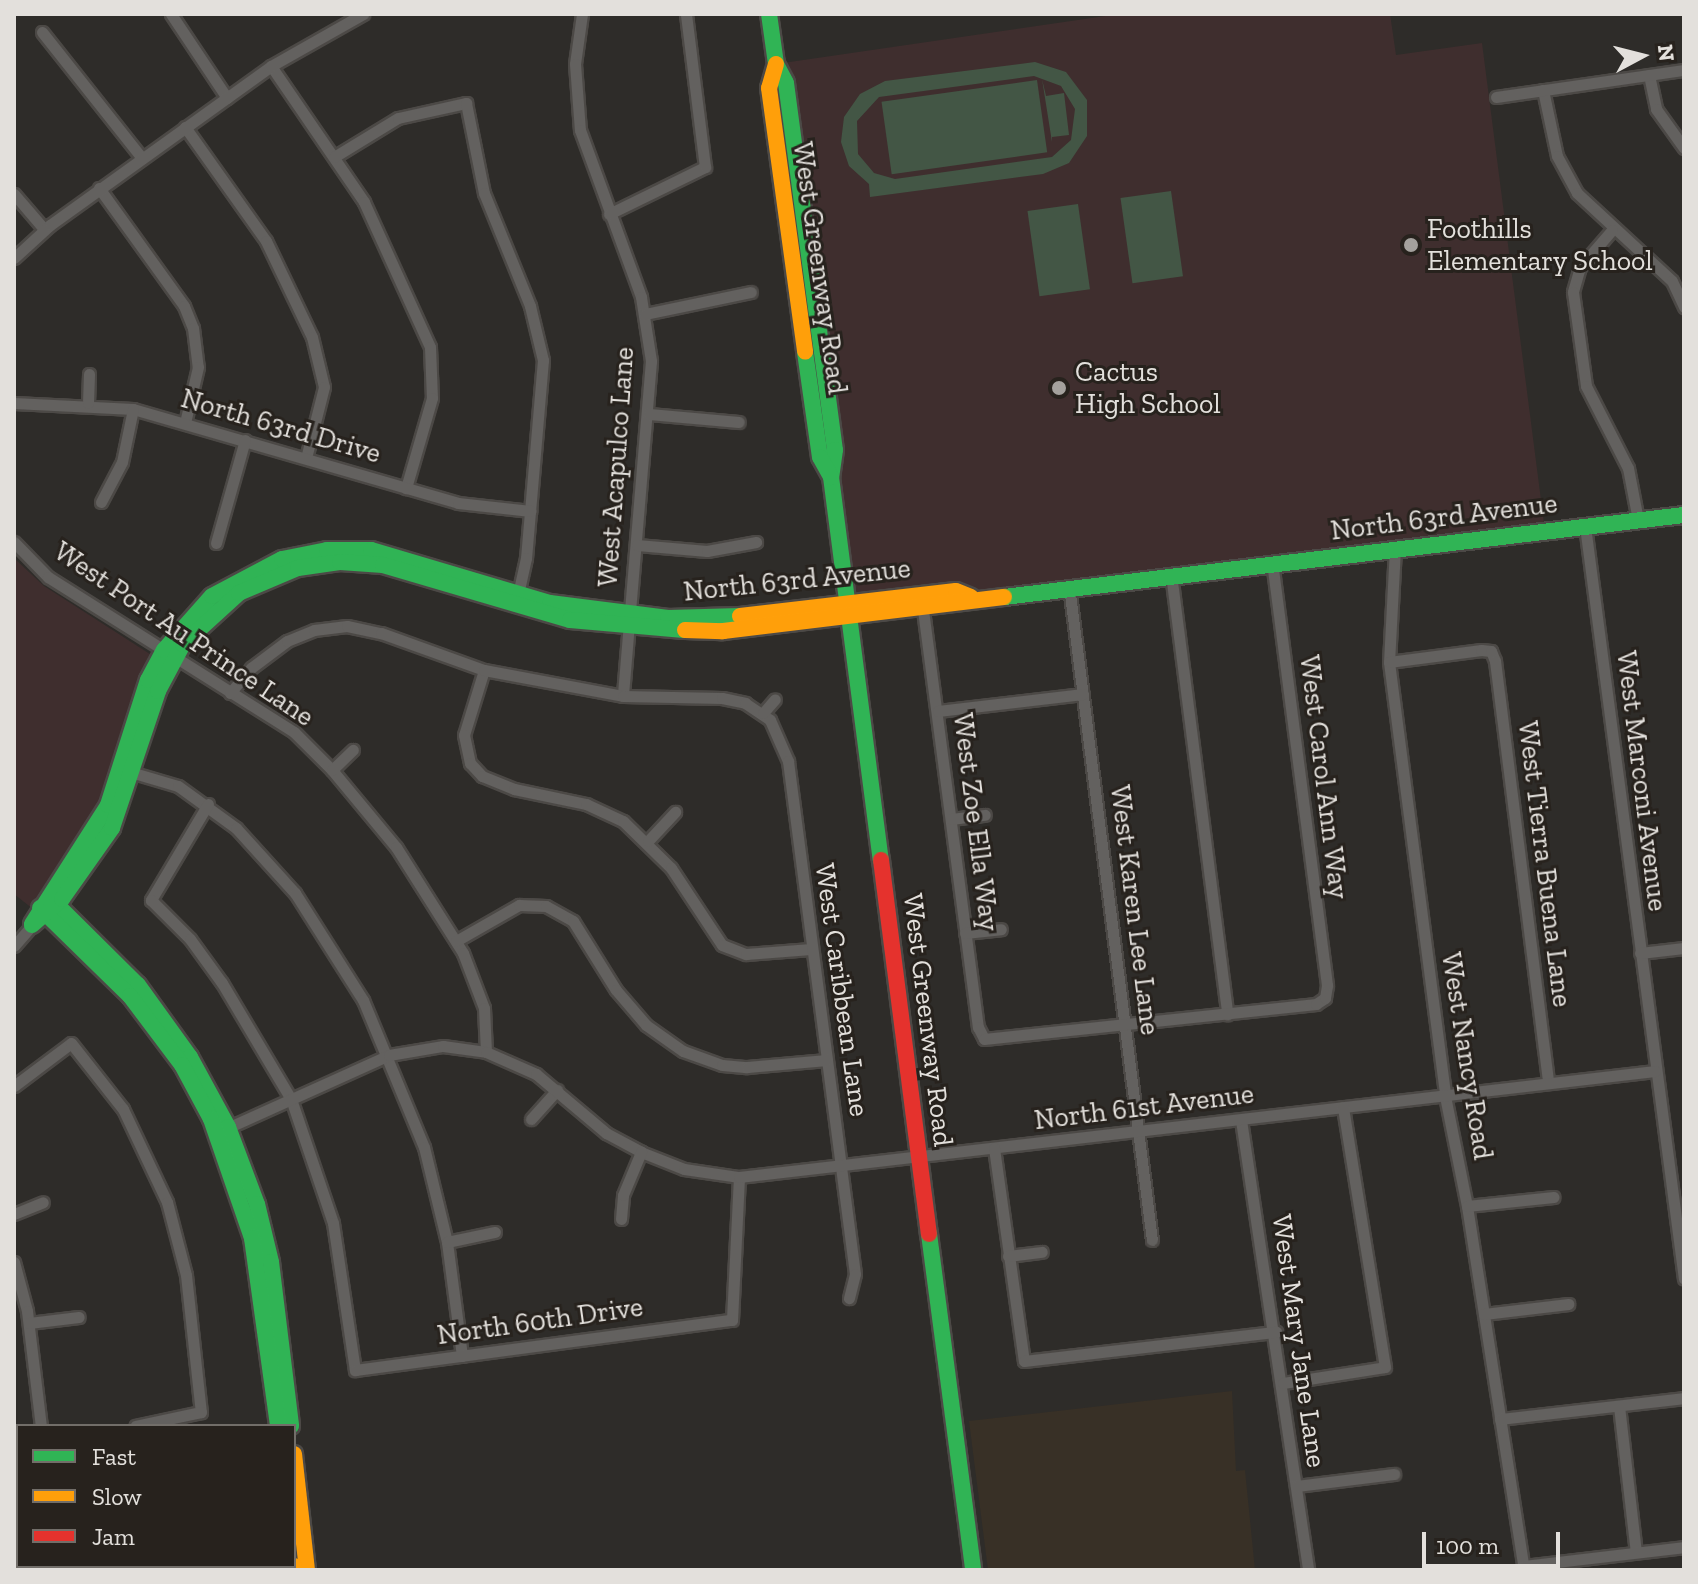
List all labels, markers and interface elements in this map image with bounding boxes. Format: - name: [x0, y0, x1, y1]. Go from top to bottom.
- north arrow: [1602, 16, 1682, 96]
- text: N: [1652, 43, 1681, 63]
- street label: West Greenway Road: [786, 139, 854, 397]
- place label: Foothills Elementary School: [1427, 212, 1653, 278]
- marker: Foothills Elementary School: [1402, 236, 1420, 254]
- street label: West Acapulco Lane: [591, 345, 641, 589]
- place label: Cactus High School: [1075, 355, 1221, 421]
- marker: Cactus High School: [1050, 379, 1068, 397]
- street label: North 63rd Drive: [177, 381, 385, 471]
- street label: North 63rd Avenue: [1328, 486, 1560, 548]
- street label: West Port Au Prince Lane: [47, 534, 321, 734]
- street label: North 63rd Avenue: [681, 551, 913, 609]
- street label: West Marconi Avenue: [1609, 648, 1675, 914]
- street label: West Carol Ann Way: [1292, 652, 1356, 902]
- street label: West Zoe Ella Way: [946, 711, 1006, 933]
- street label: West Tierra Buena Lane: [1511, 719, 1579, 1009]
- street label: West Karen Lee Lane: [1103, 783, 1167, 1037]
- street label: West Caribbean Lane: [808, 861, 876, 1119]
- street label: West Greenway Road: [896, 891, 960, 1149]
- street label: West Nancy Road: [1434, 949, 1500, 1163]
- street label: North 61st Avenue: [1032, 1077, 1256, 1137]
- street label: West Mary Jane Lane: [1265, 1212, 1333, 1470]
- street label: North 60th Drive: [435, 1290, 645, 1352]
- legend: [16, 1424, 296, 1568]
- text: Fast: [92, 1442, 136, 1471]
- text: Slow: [92, 1482, 142, 1511]
- scale bar: [1426, 1516, 1564, 1566]
- text: Jam: [92, 1522, 135, 1551]
- text: 100 m: [1436, 1531, 1499, 1560]

